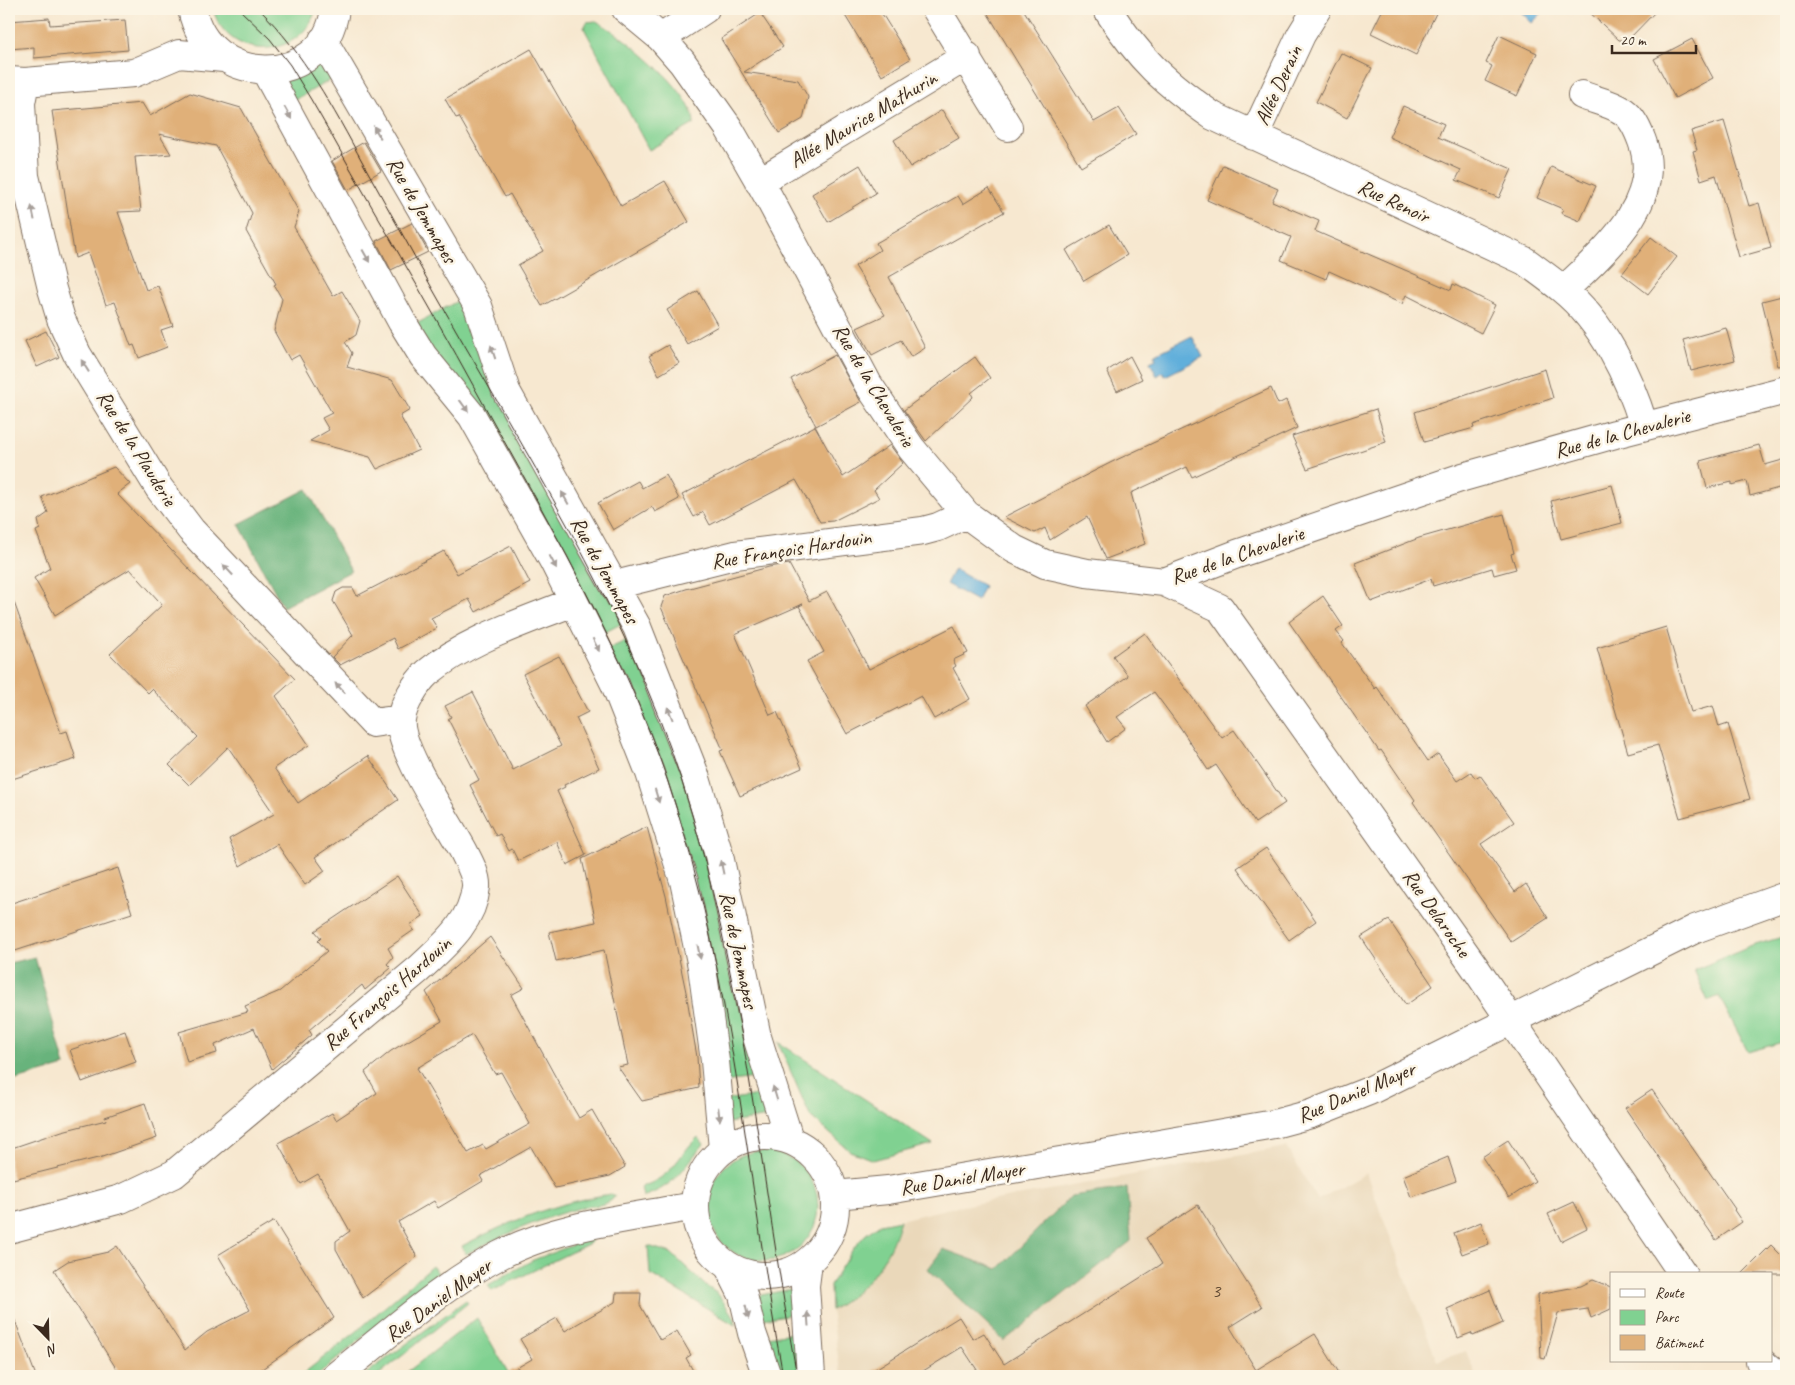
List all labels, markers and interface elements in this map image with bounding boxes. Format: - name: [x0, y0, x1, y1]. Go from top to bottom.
- scale bar: [1612, 22, 1696, 54]
- text: 20 m: [1620, 31, 1647, 50]
- street label: Allée Derain: [1248, 41, 1308, 129]
- street label: Allée Maurice Mathurin: [784, 64, 943, 173]
- one-way arrow: [284, 106, 292, 120]
- one-way arrow: [372, 125, 381, 139]
- street label: Rue de Jemmapes: [381, 152, 464, 269]
- street label: Rue Renoir: [1354, 173, 1435, 229]
- one-way arrow: [29, 204, 37, 220]
- one-way arrow: [362, 248, 370, 263]
- street label: Rue de la Chevalerie: [827, 319, 921, 452]
- one-way arrow: [489, 345, 496, 360]
- one-way arrow: [80, 359, 90, 373]
- street label: Rue de la Plauderie: [91, 385, 183, 511]
- one-way arrow: [459, 399, 469, 413]
- street label: Rue de la Chevalerie: [1552, 402, 1694, 464]
- one-way arrow: [561, 490, 569, 505]
- street label: Rue de Jemmapes: [565, 512, 646, 630]
- street label: Rue de la Chevalerie: [1167, 520, 1308, 590]
- street label: Rue François Hardouin: [709, 523, 873, 574]
- one-way arrow: [549, 555, 557, 569]
- one-way arrow: [222, 564, 234, 576]
- one-way arrow: [592, 638, 600, 653]
- one-way arrow: [334, 682, 346, 694]
- one-way arrow: [666, 705, 673, 720]
- one-way arrow: [654, 788, 662, 803]
- one-way arrow: [718, 859, 726, 874]
- street label: Rue Delaroche: [1397, 864, 1477, 963]
- street label: Rue de Jemmapes: [714, 889, 764, 1012]
- street label: Rue François Hardouin: [318, 930, 457, 1056]
- one-way arrow: [695, 945, 703, 960]
- street label: Rue Daniel Mayer: [1293, 1055, 1421, 1128]
- one-way arrow: [770, 1085, 778, 1100]
- one-way arrow: [715, 1106, 723, 1122]
- street label: Rue Daniel Mayer: [898, 1155, 1028, 1201]
- street label: Rue Daniel Mayer: [380, 1251, 498, 1347]
- legend: [1610, 1272, 1772, 1362]
- house number: 3: [1212, 1279, 1222, 1303]
- text: Route: [1655, 1284, 1685, 1303]
- one-way arrow: [743, 1305, 751, 1320]
- text: Parc: [1655, 1308, 1679, 1327]
- one-way arrow: [804, 1310, 812, 1326]
- north arrow: [22, 1312, 72, 1362]
- text: Bâtiment: [1655, 1334, 1705, 1353]
- text: N: [43, 1340, 60, 1360]

